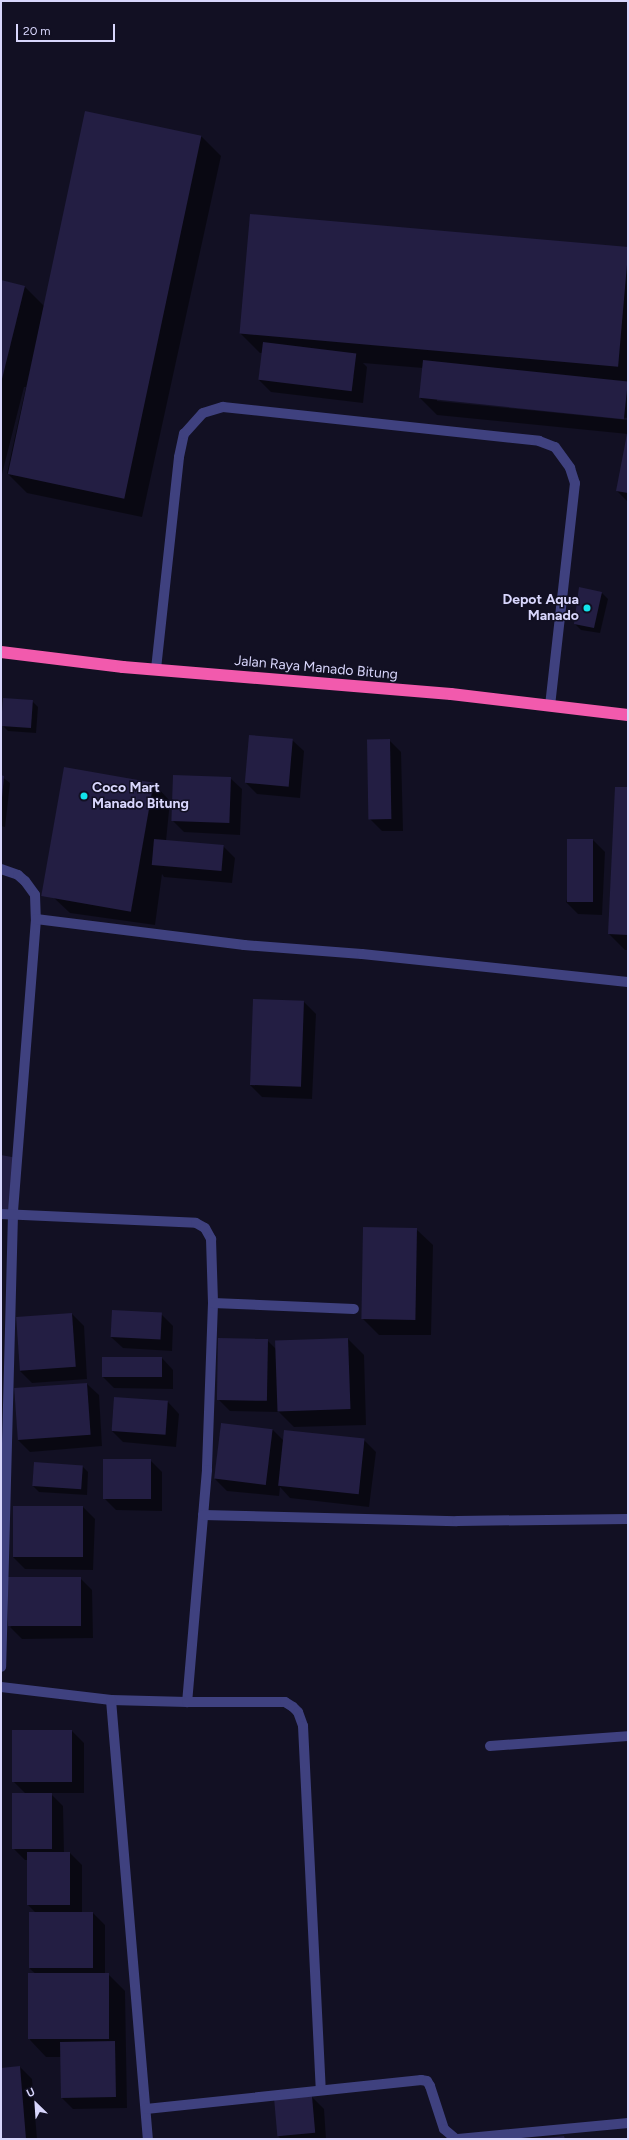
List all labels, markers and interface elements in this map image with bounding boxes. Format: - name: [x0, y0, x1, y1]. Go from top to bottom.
- scale bar: [18, 16, 117, 42]
- text: 20 m: [23, 24, 51, 38]
- place label: Depot Aqua Manado: [502, 592, 579, 624]
- marker: Depot Aqua Manado: [582, 603, 592, 613]
- street label: Jalan Raya Manado Bitung: [234, 652, 398, 684]
- place label: Coco Mart Manado Bitung: [92, 780, 189, 812]
- marker: Coco Mart Manado Bitung: [79, 791, 89, 801]
- north arrow: [16, 2084, 56, 2124]
- text: U: [24, 2085, 37, 2100]

